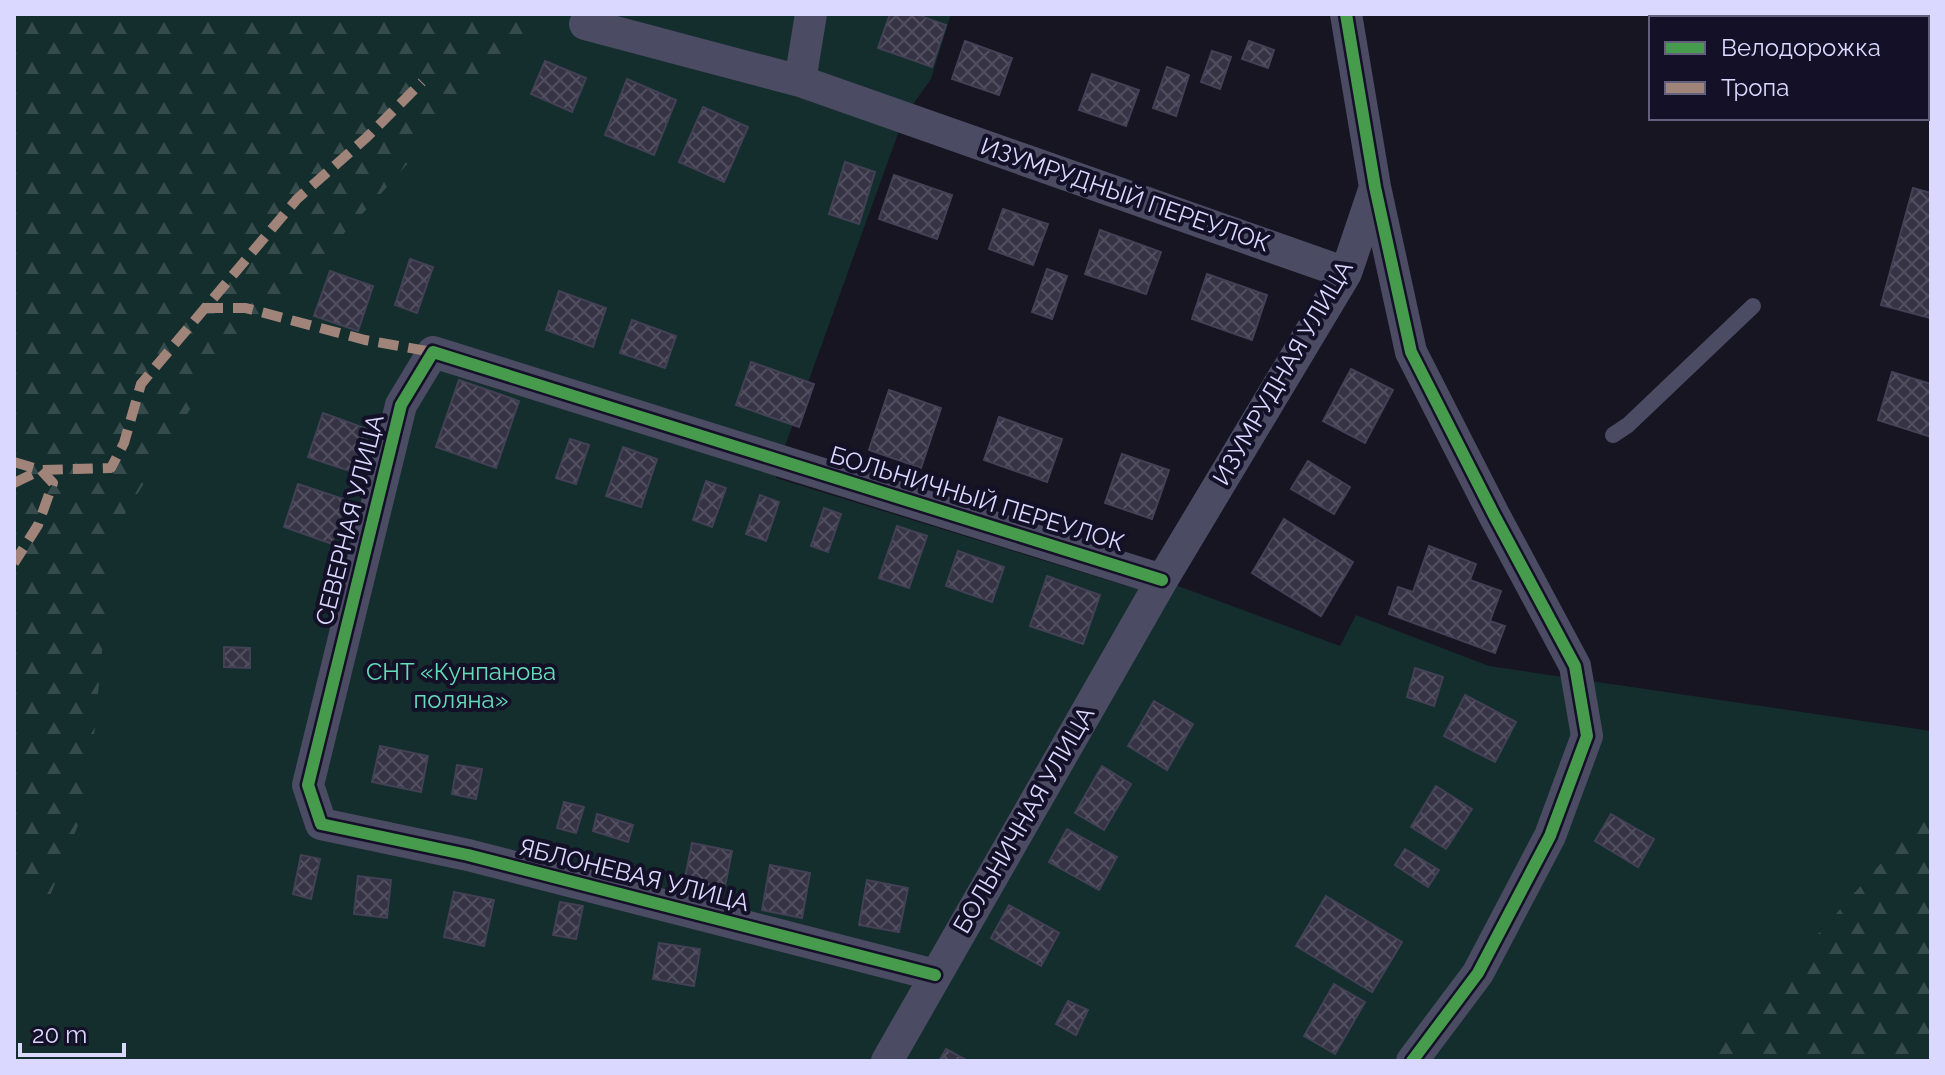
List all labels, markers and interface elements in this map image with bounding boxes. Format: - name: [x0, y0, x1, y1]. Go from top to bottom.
- legend: [1649, 16, 1929, 120]
- text: Велодорожка: [1721, 33, 1881, 62]
- text: Тропа: [1721, 73, 1789, 102]
- street label: ИЗУМРУДНЫЙ ПЕРЕУЛОК: [977, 131, 1274, 258]
- street label: ИЗУМРУДНАЯ УЛИЦА: [1206, 255, 1359, 490]
- street label: СЕВЕРНАЯ УЛИЦА: [309, 411, 390, 628]
- street label: БОЛЬНИЧНЫЙ ПЕРЕУЛОК: [826, 440, 1128, 557]
- park label: СНТ «Кунпанова поляна»: [366, 657, 556, 714]
- street label: БОЛЬНИЧНАЯ УЛИЦА: [947, 701, 1100, 938]
- street label: ЯБЛОНЕВАЯ УЛИЦА: [516, 832, 752, 917]
- scale bar: [20, 1007, 124, 1057]
- text: 20 m: [32, 1020, 87, 1049]

